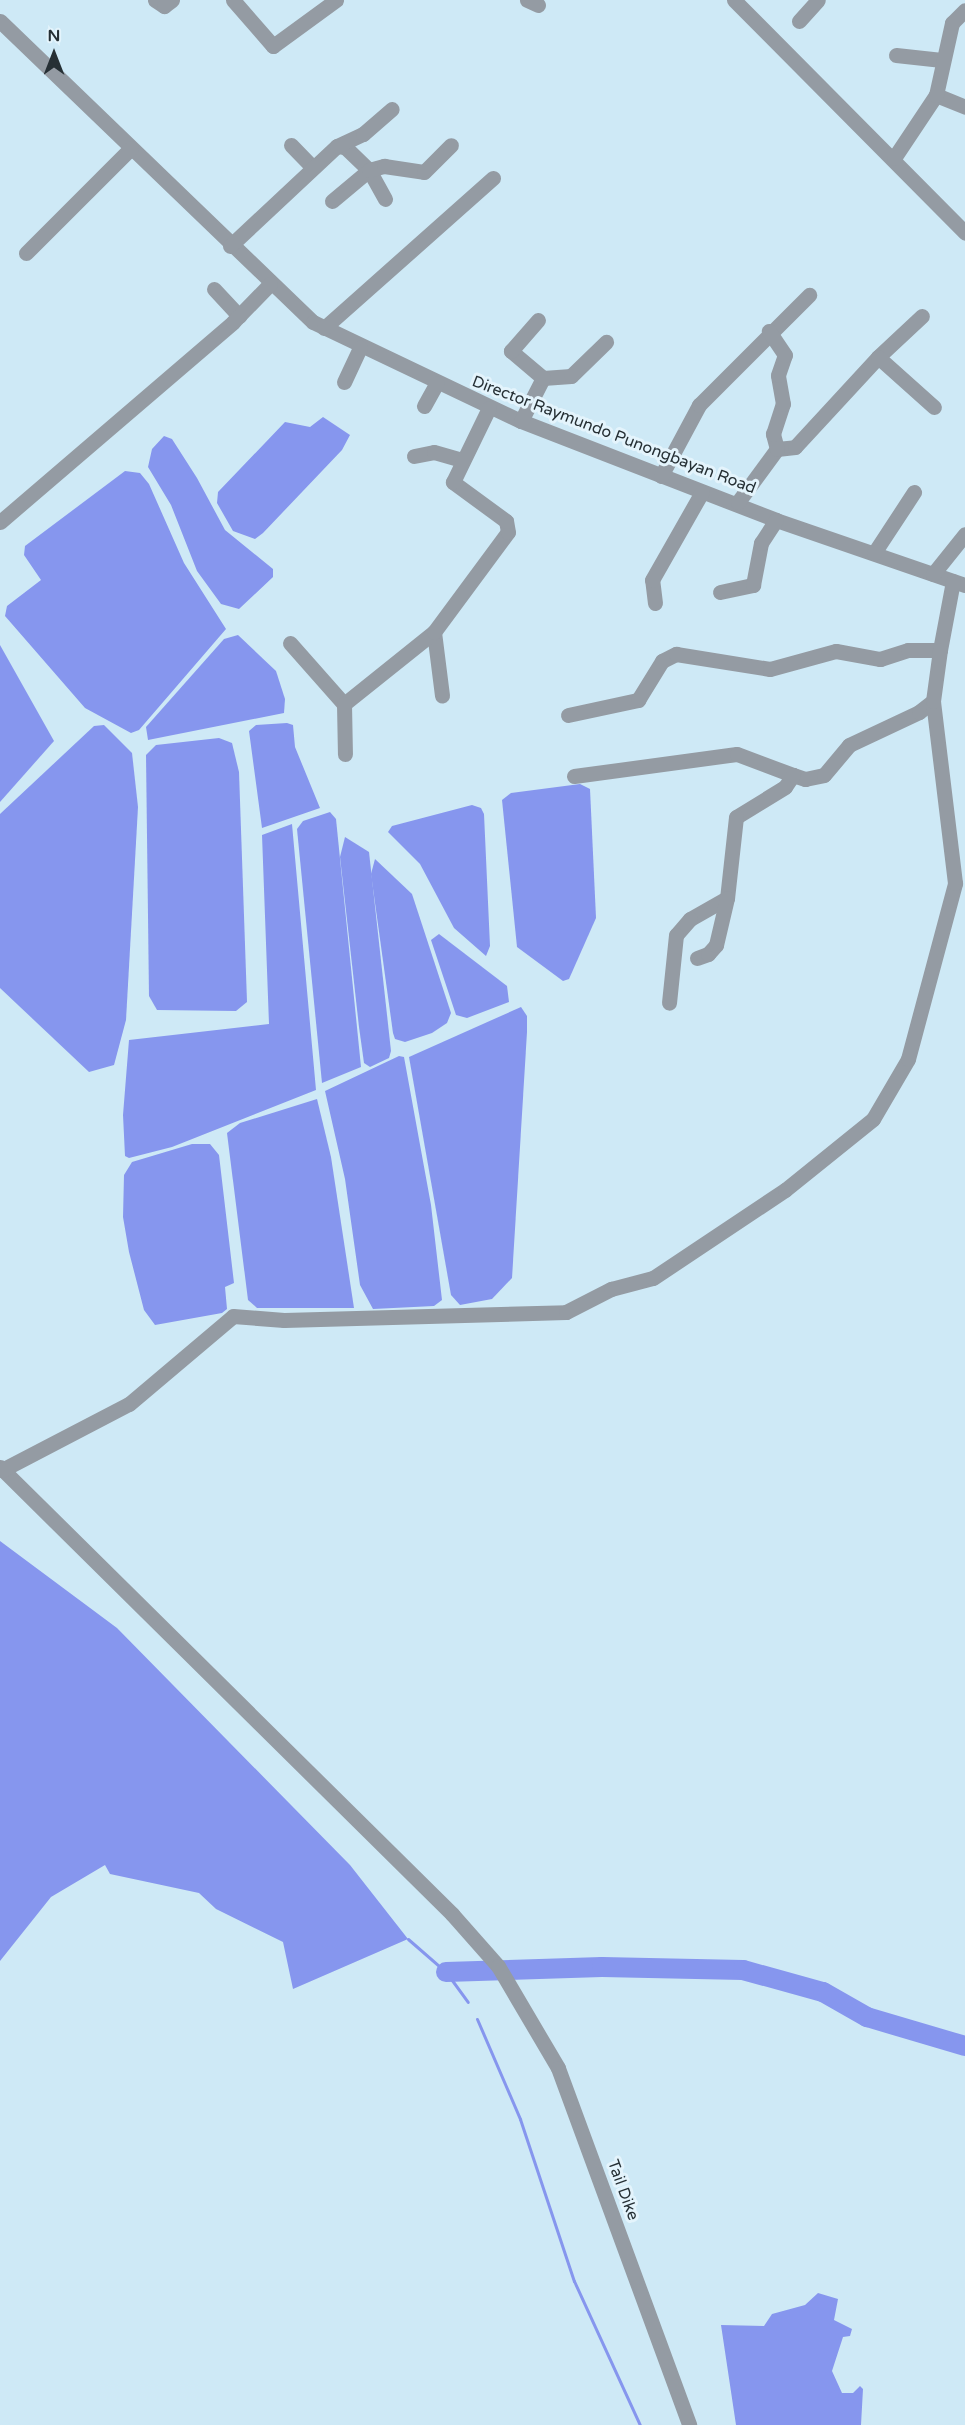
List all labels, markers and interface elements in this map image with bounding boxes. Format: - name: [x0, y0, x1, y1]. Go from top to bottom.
- north arrow: [24, 24, 84, 84]
- text: N: [48, 26, 60, 46]
- street label: Director Raymundo Punongbayan Road: [469, 372, 759, 498]
- street label: Tail Dike: [603, 2157, 643, 2223]

